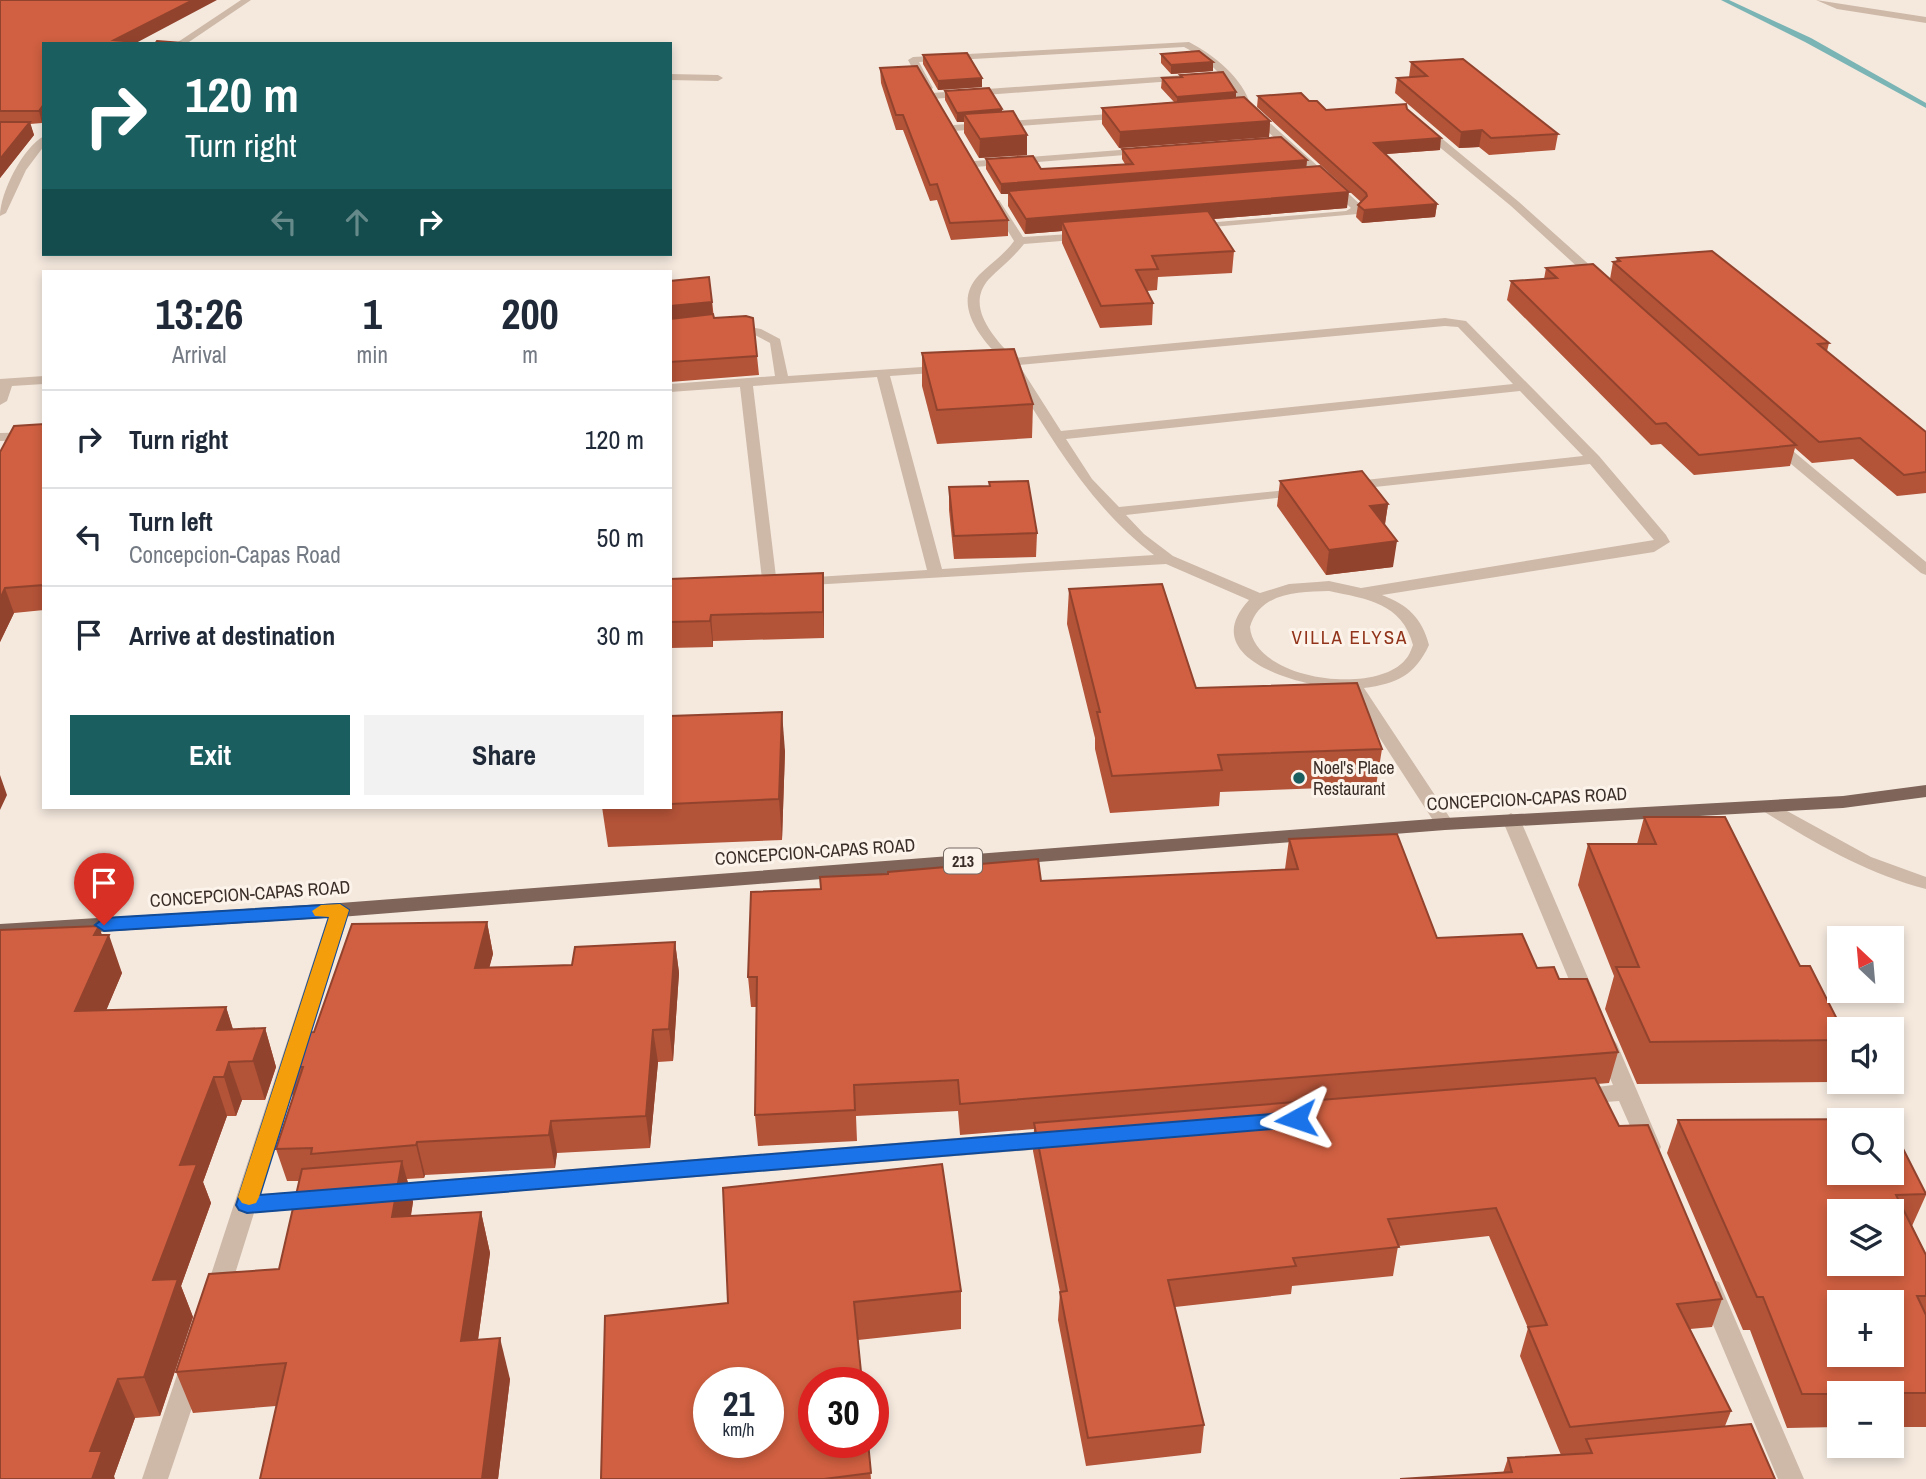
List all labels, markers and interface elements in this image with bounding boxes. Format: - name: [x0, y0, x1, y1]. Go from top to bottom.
- text: 120 m: [185, 61, 299, 127]
- icon: right: [70, 70, 161, 161]
- text: Turn right: [185, 124, 297, 167]
- icon: left: [265, 203, 303, 241]
- icon: ahead: [338, 203, 376, 241]
- icon: right: [411, 203, 449, 241]
- text: 13:26: [155, 286, 243, 342]
- text: 1: [363, 286, 382, 342]
- text: 200: [501, 286, 559, 342]
- text: Arrival: [172, 339, 227, 370]
- text: min: [357, 339, 388, 370]
- text: m: [522, 339, 538, 370]
- icon: right: [70, 420, 108, 458]
- text: Turn right: [129, 422, 228, 457]
- text: 120 m: [585, 422, 644, 457]
- text: Turn left: [129, 504, 213, 539]
- icon: left: [70, 518, 108, 556]
- text: 50 m: [597, 520, 644, 555]
- text: Concepcion-Capas Road: [129, 539, 341, 570]
- icon: arrive: [70, 616, 108, 654]
- text: Arrive at destination: [129, 618, 335, 653]
- text: 30 m: [597, 618, 644, 653]
- district label: VILLA ELYSA: [1291, 624, 1409, 650]
- button: Exit: [70, 715, 350, 795]
- button: Share: [364, 715, 644, 795]
- place label: Noel's Place Restaurant: [1313, 755, 1395, 801]
- marker: Noel's Place Restaurant: [1291, 770, 1307, 786]
- street label: CONCEPCION-CAPAS ROAD: [1426, 781, 1628, 816]
- street label: CONCEPCION-CAPAS ROAD: [714, 832, 916, 871]
- road number: 213: [944, 848, 982, 874]
- pin: [74, 853, 134, 925]
- icon: arrive: [85, 864, 123, 902]
- street label: CONCEPCION-CAPAS ROAD: [149, 874, 351, 913]
- north arrow: [1827, 926, 1904, 1003]
- map controls: [1827, 926, 1904, 1458]
- button: sound: [1827, 1017, 1904, 1094]
- position arrow: [1259, 1082, 1333, 1156]
- button: search: [1827, 1108, 1904, 1185]
- button: layers: [1827, 1199, 1904, 1276]
- button: +: [1827, 1290, 1904, 1367]
- speed limit sign: 30: [798, 1367, 889, 1458]
- text: 21: [723, 1380, 754, 1427]
- button: −: [1827, 1381, 1904, 1458]
- text: km/h: [723, 1417, 755, 1442]

